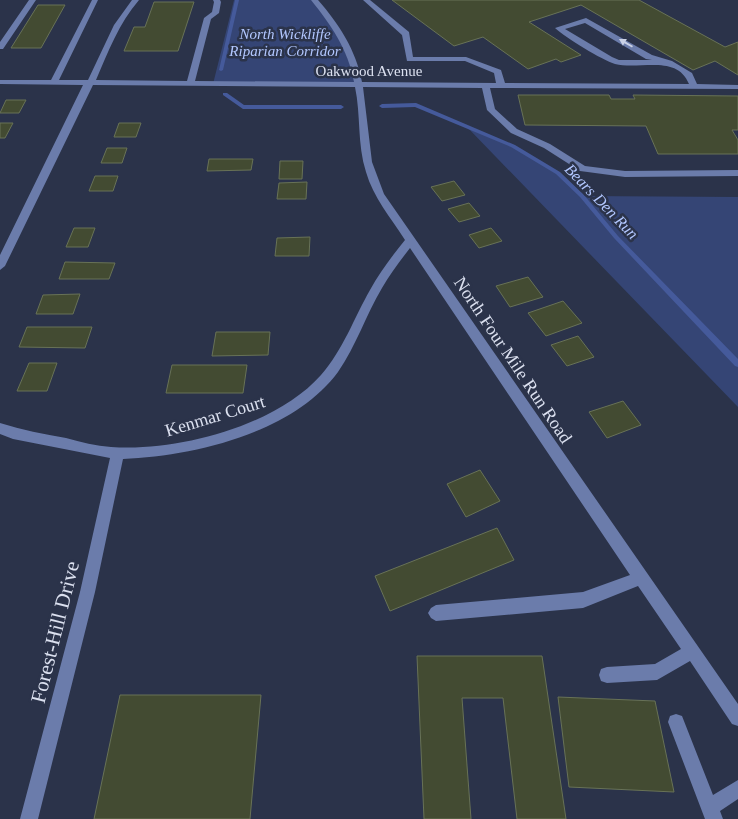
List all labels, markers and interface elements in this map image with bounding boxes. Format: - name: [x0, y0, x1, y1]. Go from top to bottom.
- park label: North Wickliffe Riparian Corridor: [228, 26, 341, 59]
- one-way arrow: [619, 38, 632, 47]
- street label: Oakwood Avenue: [316, 63, 423, 79]
- water label: Bears Den Run: [562, 160, 642, 242]
- street label: North Four Mile Run Road: [450, 273, 576, 447]
- street label: Kenmar Court: [163, 391, 267, 441]
- street label: Forest-Hill Drive: [26, 559, 84, 705]

